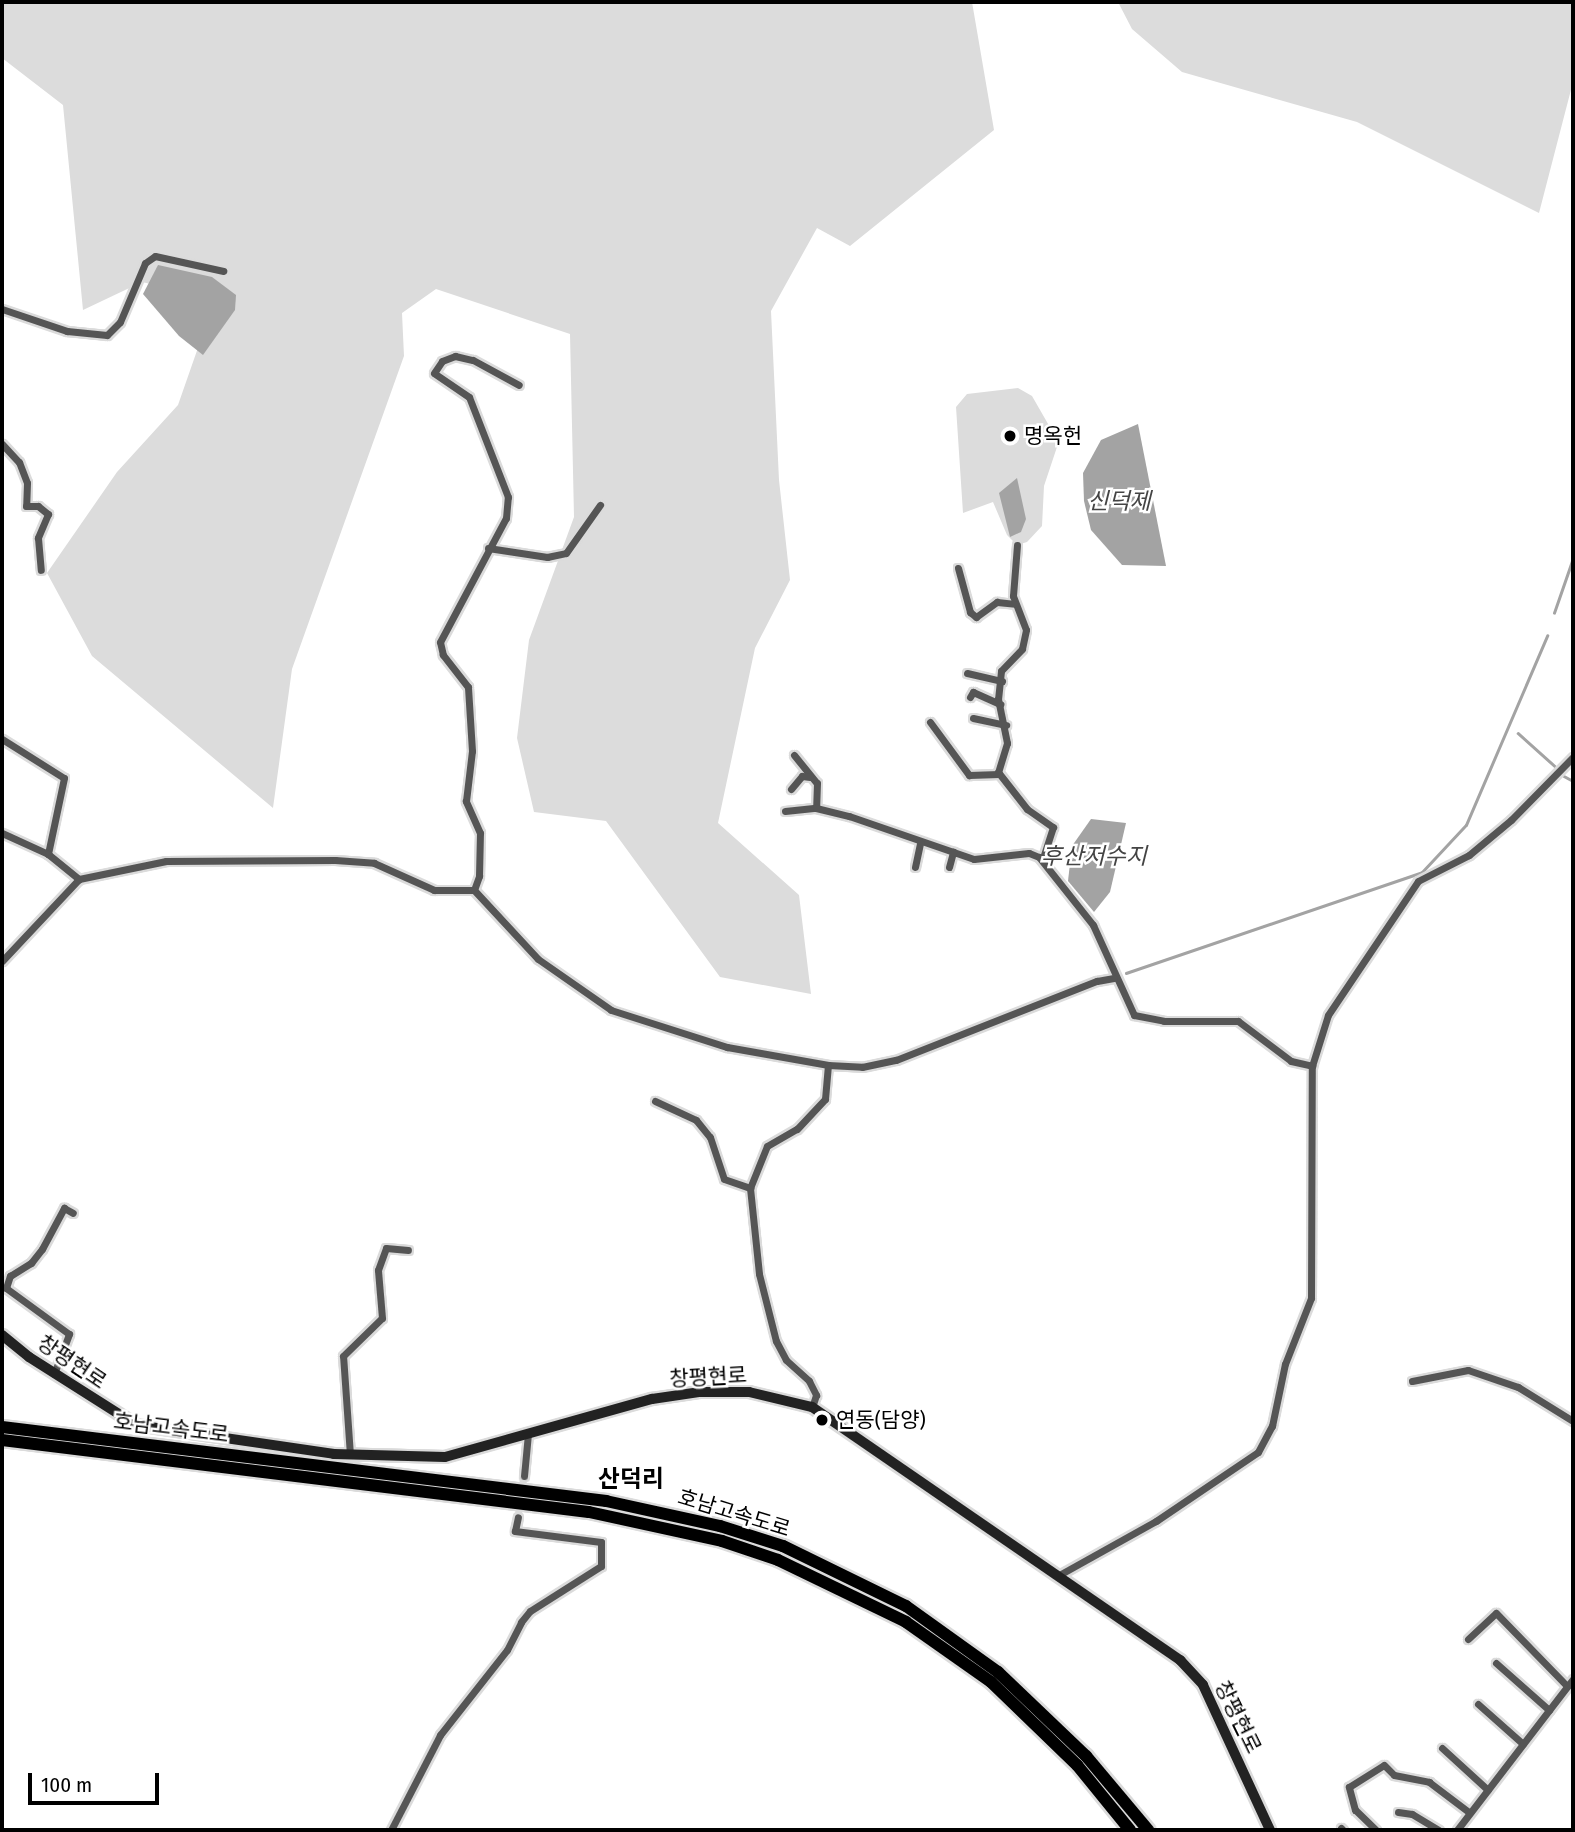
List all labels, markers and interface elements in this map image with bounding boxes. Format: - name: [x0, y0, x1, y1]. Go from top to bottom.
- place label: 명옥헌: [1024, 423, 1082, 449]
- marker: 명옥헌: [1002, 428, 1018, 444]
- water label: 신덕제: [1087, 487, 1151, 515]
- water label: 후산저수지: [1041, 842, 1147, 870]
- street label: 창평현로: [33, 1330, 111, 1394]
- street label: 창평현로: [669, 1362, 747, 1392]
- place label: 연동(담양): [836, 1407, 926, 1433]
- street label: 호남고속도로: [112, 1408, 230, 1448]
- marker: 연동(담양): [814, 1412, 830, 1428]
- district label: 산덕리: [598, 1466, 664, 1494]
- street label: 호남고속도로: [675, 1484, 793, 1542]
- street label: 창평현로: [1210, 1677, 1266, 1757]
- scale bar: [32, 1758, 163, 1802]
- text: 100 m: [41, 1772, 92, 1798]

